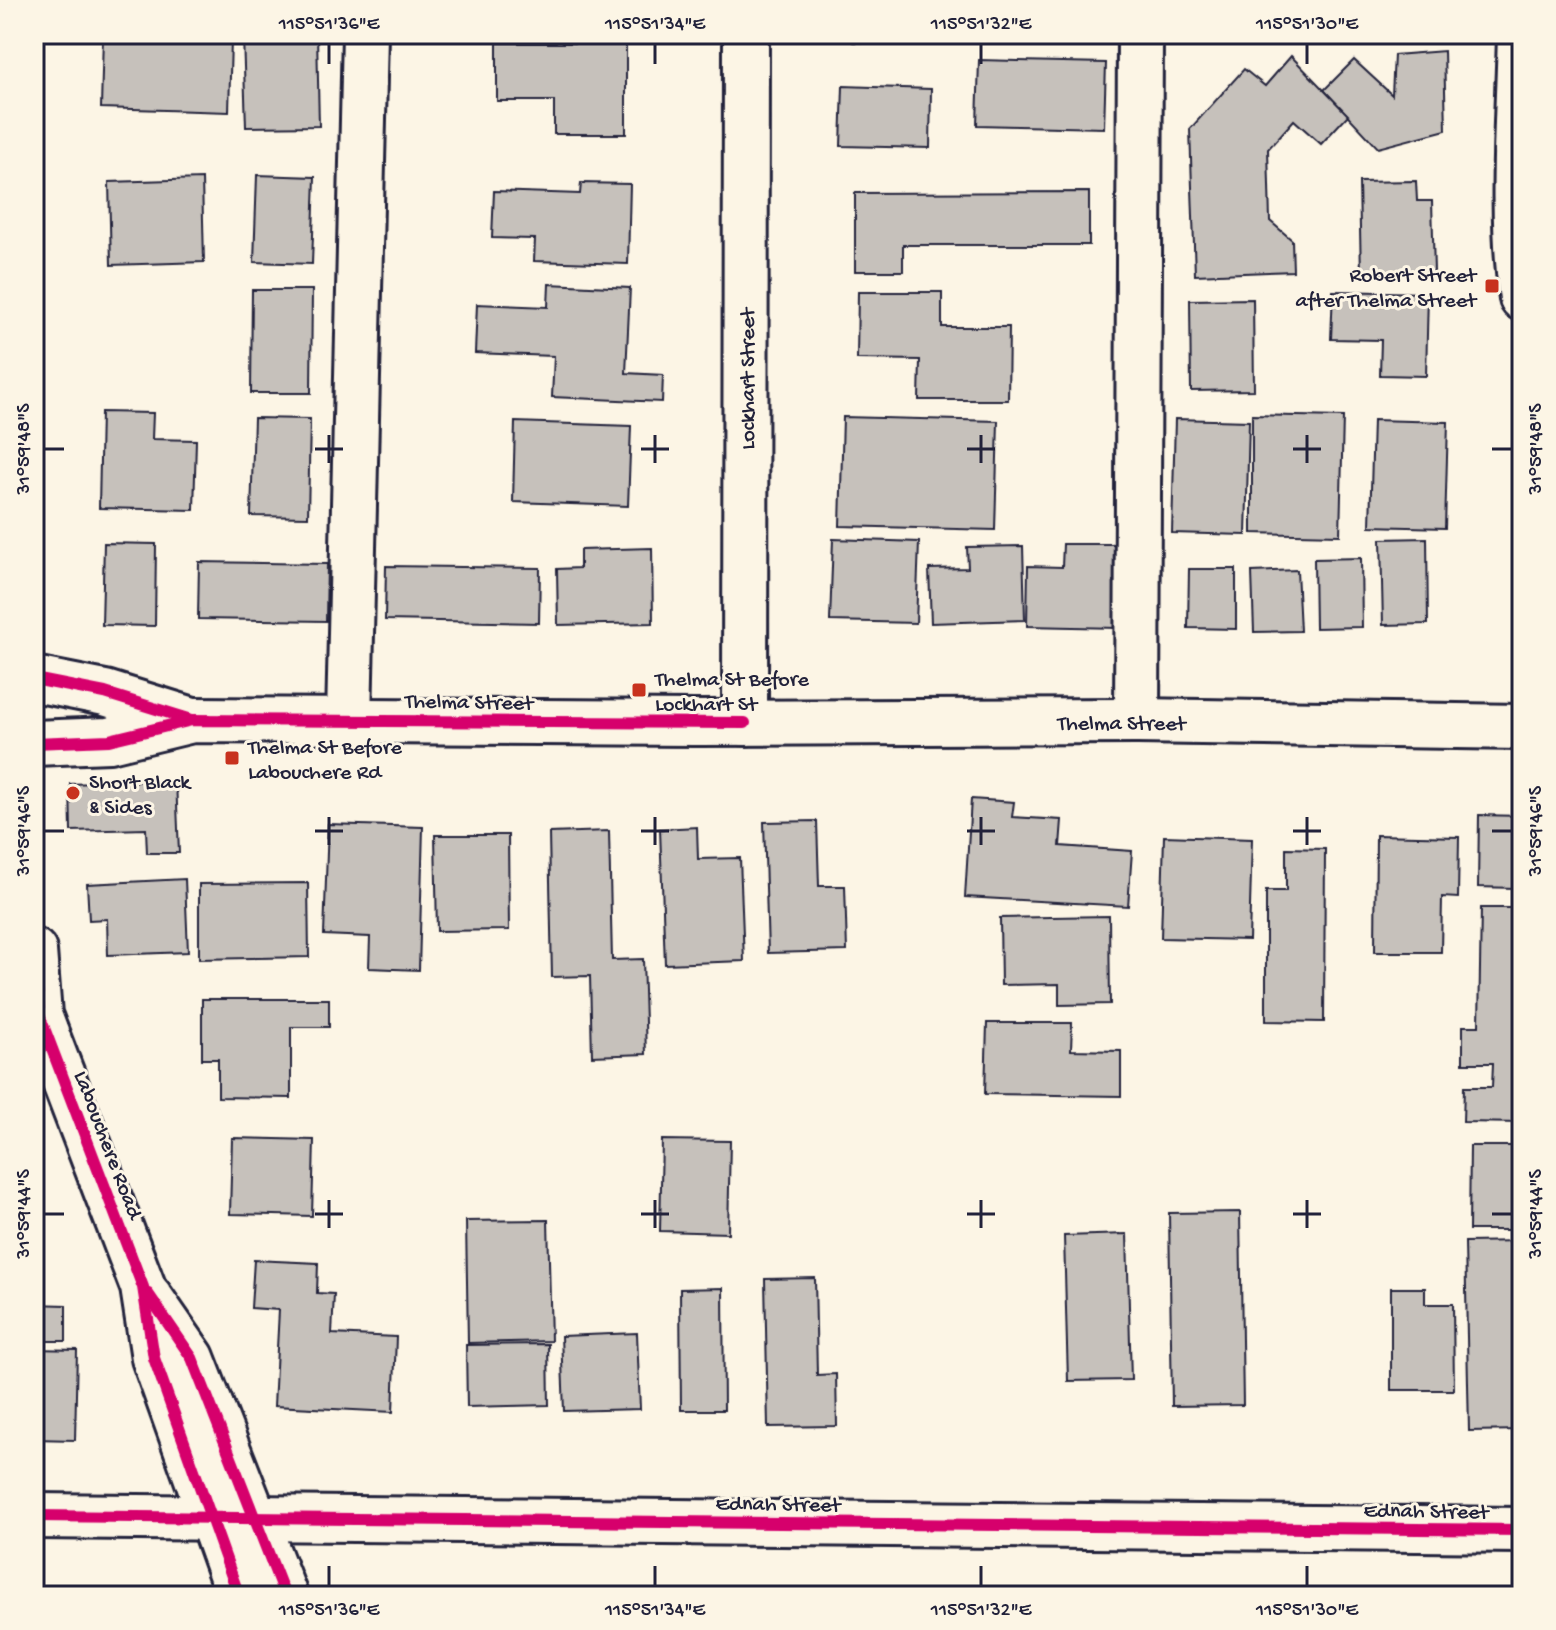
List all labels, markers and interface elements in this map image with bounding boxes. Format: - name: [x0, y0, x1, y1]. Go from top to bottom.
- text: 115°51'36"E: [278, 14, 381, 37]
- text: 115°51'34"E: [604, 14, 707, 37]
- text: 115°51'32"E: [930, 14, 1033, 37]
- text: 115°51'30"E: [1255, 14, 1359, 37]
- place label: Robert Street after Thelma Street: [1296, 264, 1478, 315]
- marker: Robert Street after Thelma Street: [1483, 277, 1501, 295]
- street label: Lockhart Street: [736, 306, 763, 450]
- text: 31°59'48"S: [14, 403, 37, 496]
- text: 31°59'48"S: [1526, 403, 1549, 496]
- place label: Thelma St Before Lockhart St: [653, 668, 809, 719]
- marker: Thelma St Before Lockhart St: [630, 681, 648, 699]
- street label: Thelma Street: [403, 690, 535, 718]
- street label: Thelma Street: [1055, 712, 1188, 739]
- place label: Thelma St Before Labouchere Rd: [246, 736, 402, 787]
- marker: Thelma St Before Labouchere Rd: [223, 749, 241, 767]
- place label: Short Black & Sides: [89, 771, 192, 822]
- marker: Short Black & Sides: [64, 784, 82, 802]
- text: 31°59'46"S: [14, 785, 37, 877]
- text: 31°59'46"S: [1526, 785, 1549, 877]
- street label: Labouchere Road: [66, 1068, 147, 1225]
- text: 31°59'44"S: [14, 1168, 37, 1260]
- text: 31°59'44"S: [1526, 1168, 1549, 1260]
- street label: Ednah Street: [715, 1492, 843, 1520]
- street label: Ednah Street: [1363, 1499, 1491, 1527]
- text: 115°51'36"E: [278, 1600, 381, 1623]
- text: 115°51'34"E: [604, 1600, 707, 1623]
- text: 115°51'32"E: [930, 1600, 1033, 1623]
- text: 115°51'30"E: [1255, 1600, 1359, 1623]

